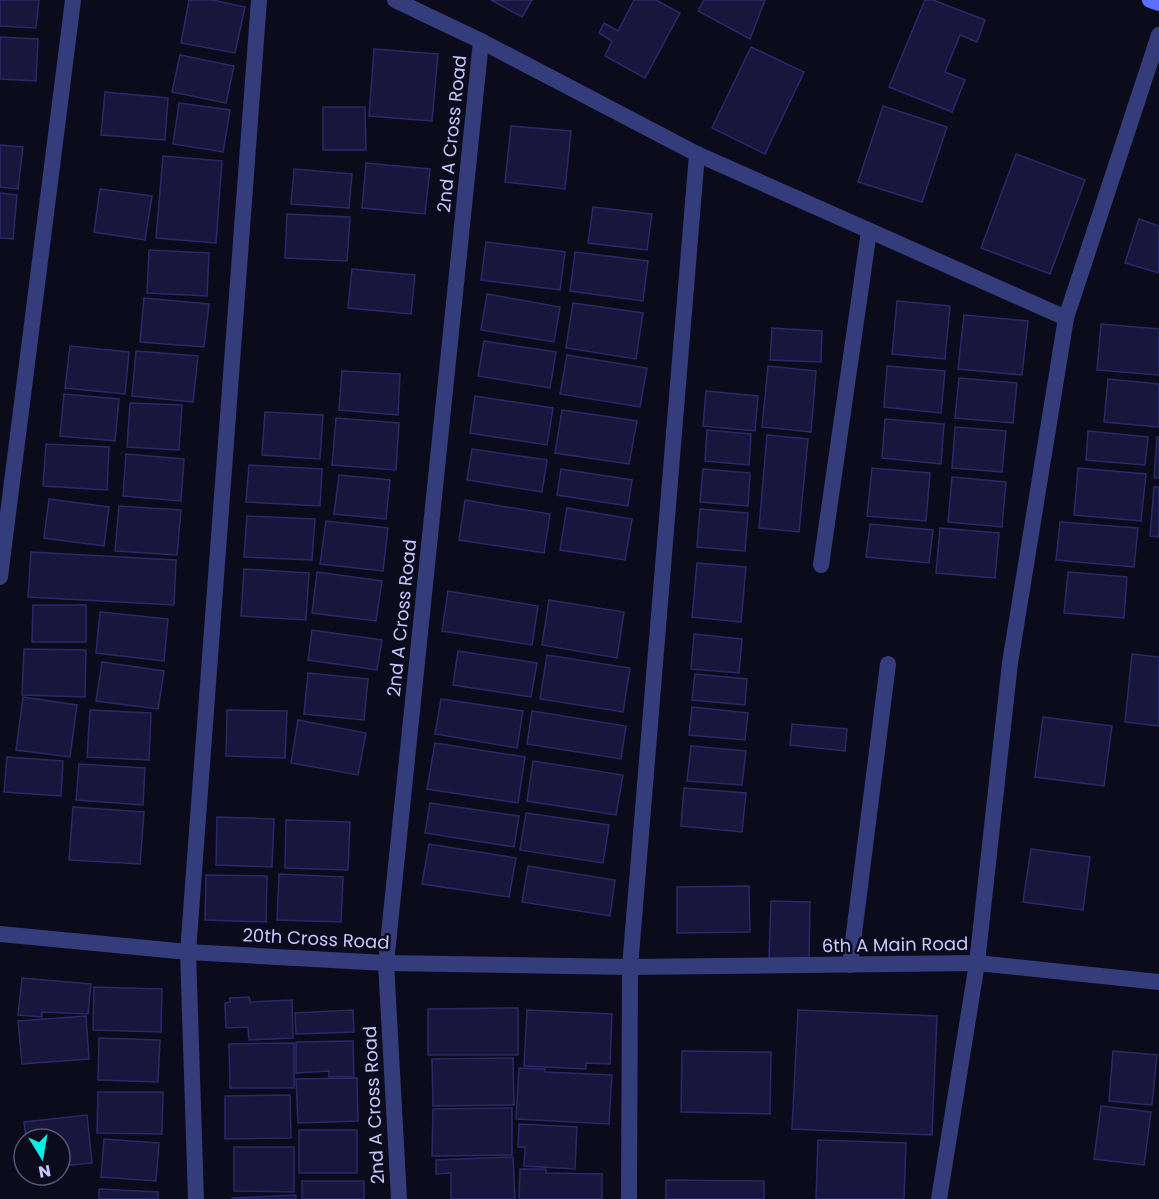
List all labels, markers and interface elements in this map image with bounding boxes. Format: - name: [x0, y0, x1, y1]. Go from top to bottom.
- street label: 2nd A Cross Road: [431, 54, 472, 214]
- street label: 2nd A Cross Road: [381, 538, 422, 698]
- street label: 20th Cross Road: [242, 922, 390, 955]
- street label: 6th A Main Road: [822, 931, 968, 958]
- street label: 2nd A Cross Road: [357, 1025, 390, 1185]
- north arrow: [12, 1127, 72, 1187]
- text: N: [37, 1159, 53, 1184]

